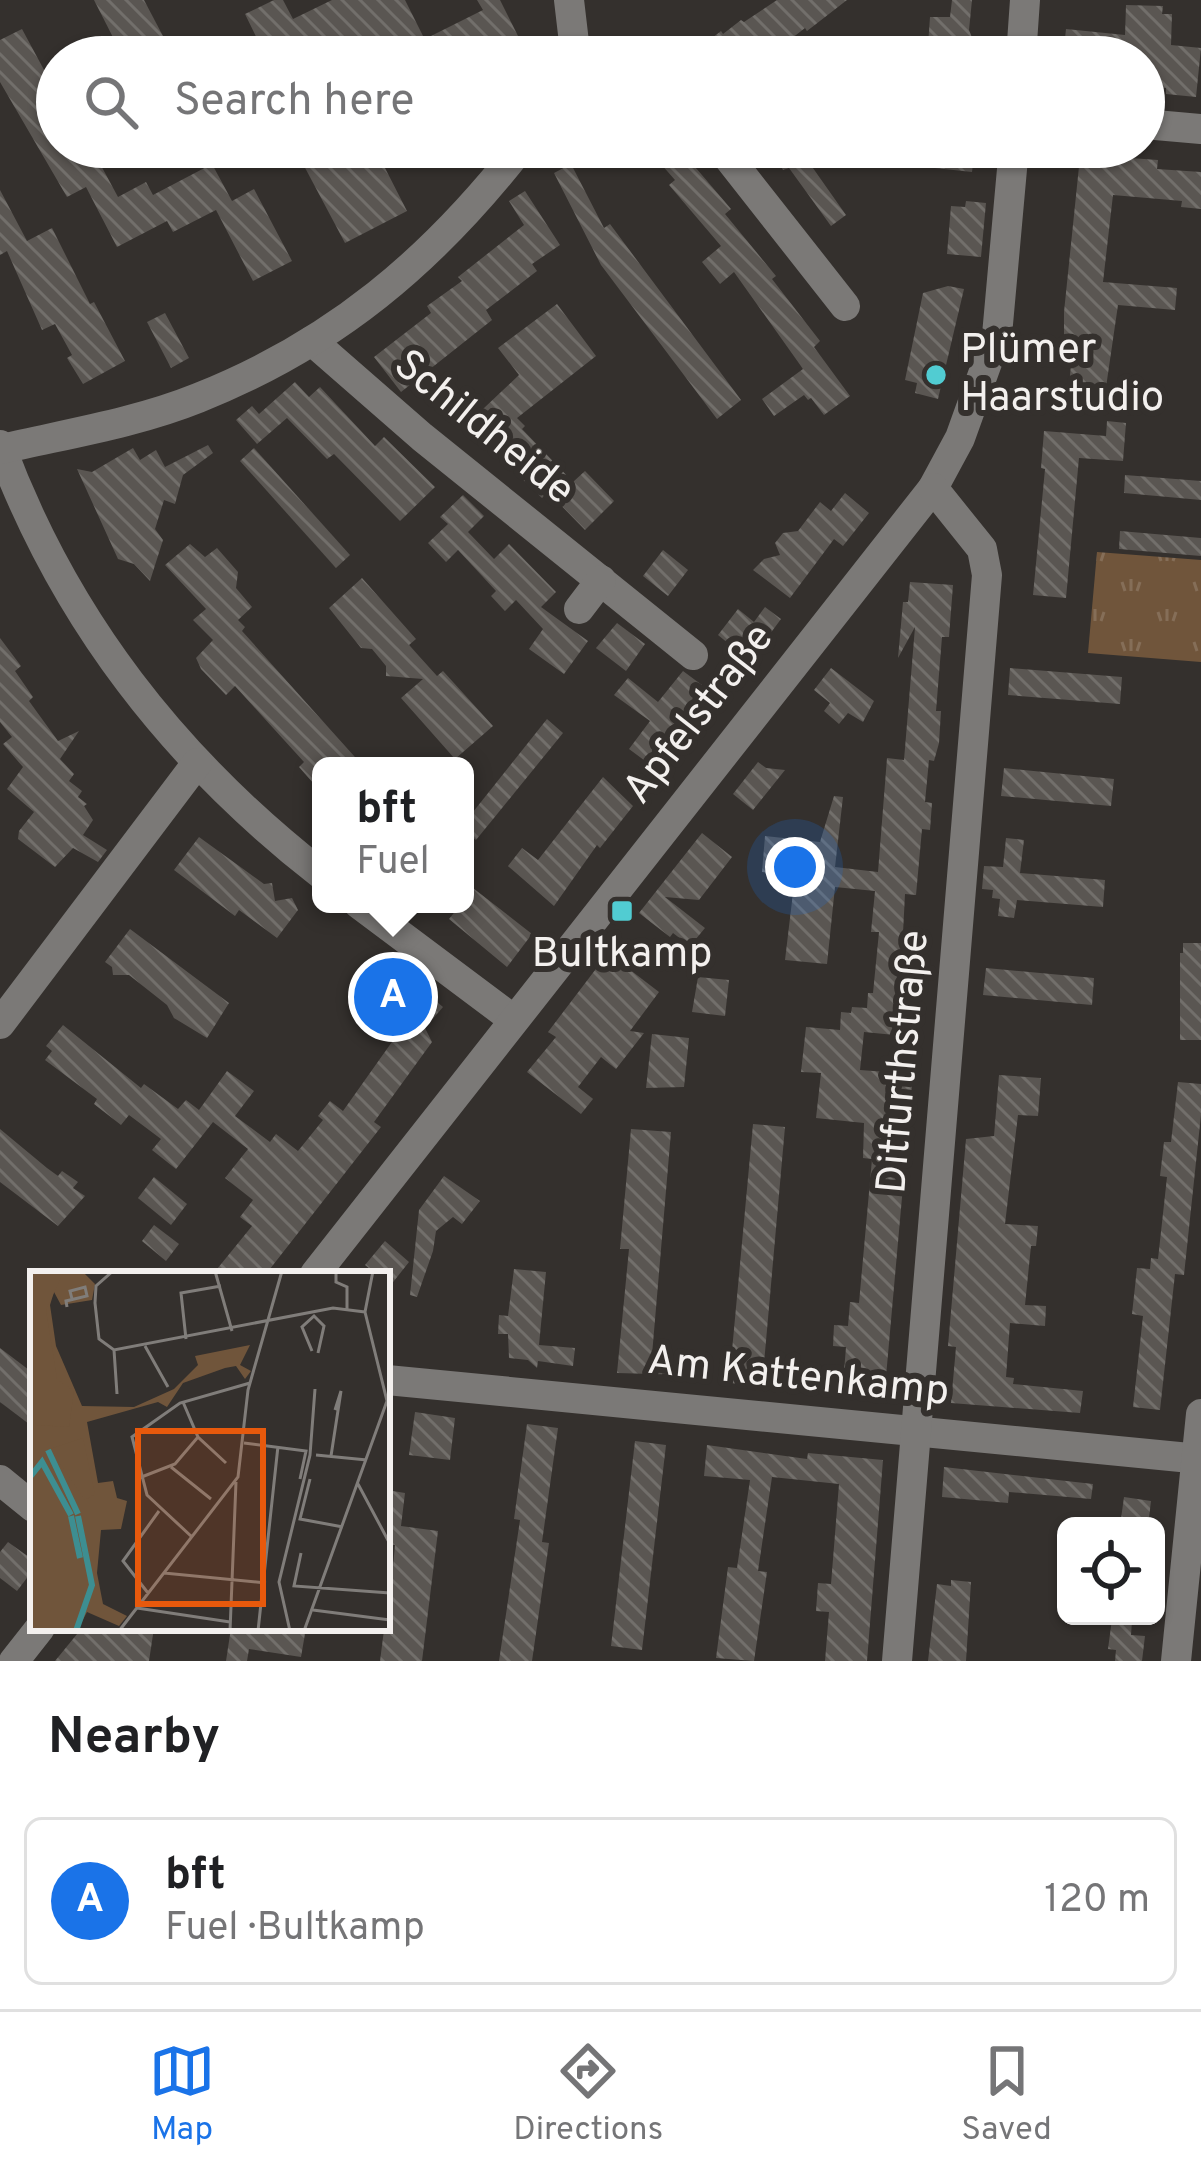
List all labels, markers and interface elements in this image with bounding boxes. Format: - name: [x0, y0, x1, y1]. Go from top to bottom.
- search box: [36, 36, 1165, 168]
- icon: search: [78, 69, 144, 135]
- text: Search here: [174, 74, 414, 131]
- place label: Plümer Haarstudio: [960, 325, 1164, 426]
- street label: Schildheide: [382, 340, 584, 518]
- marker: Plümer Haarstudio: [923, 362, 949, 388]
- street label: Apfelstraße: [613, 614, 787, 816]
- popup: [312, 757, 474, 913]
- text: bft: [356, 782, 417, 839]
- your location: [765, 837, 825, 897]
- text: Fuel: [356, 839, 430, 888]
- marker: Bultkamp: [609, 898, 635, 924]
- street label: Ditfurthstraße: [867, 928, 943, 1196]
- place label: Bultkamp: [532, 929, 712, 982]
- pin: A: [354, 952, 432, 1042]
- inset map: [30, 1271, 390, 1631]
- street label: Am Kattenkamp: [644, 1336, 952, 1420]
- map controls: [1057, 1517, 1165, 1625]
- button: locate: [1057, 1517, 1165, 1625]
- text: Nearby: [48, 1707, 220, 1772]
- text: bft: [165, 1848, 226, 1905]
- text: A: [76, 1877, 104, 1926]
- text: 120 m: [1044, 1877, 1150, 1926]
- text: Fuel · Bultkamp: [165, 1905, 425, 1954]
- tab: Map: [149, 2038, 215, 2152]
- tab: Directions: [513, 2038, 663, 2152]
- tab: Saved: [961, 2038, 1052, 2152]

